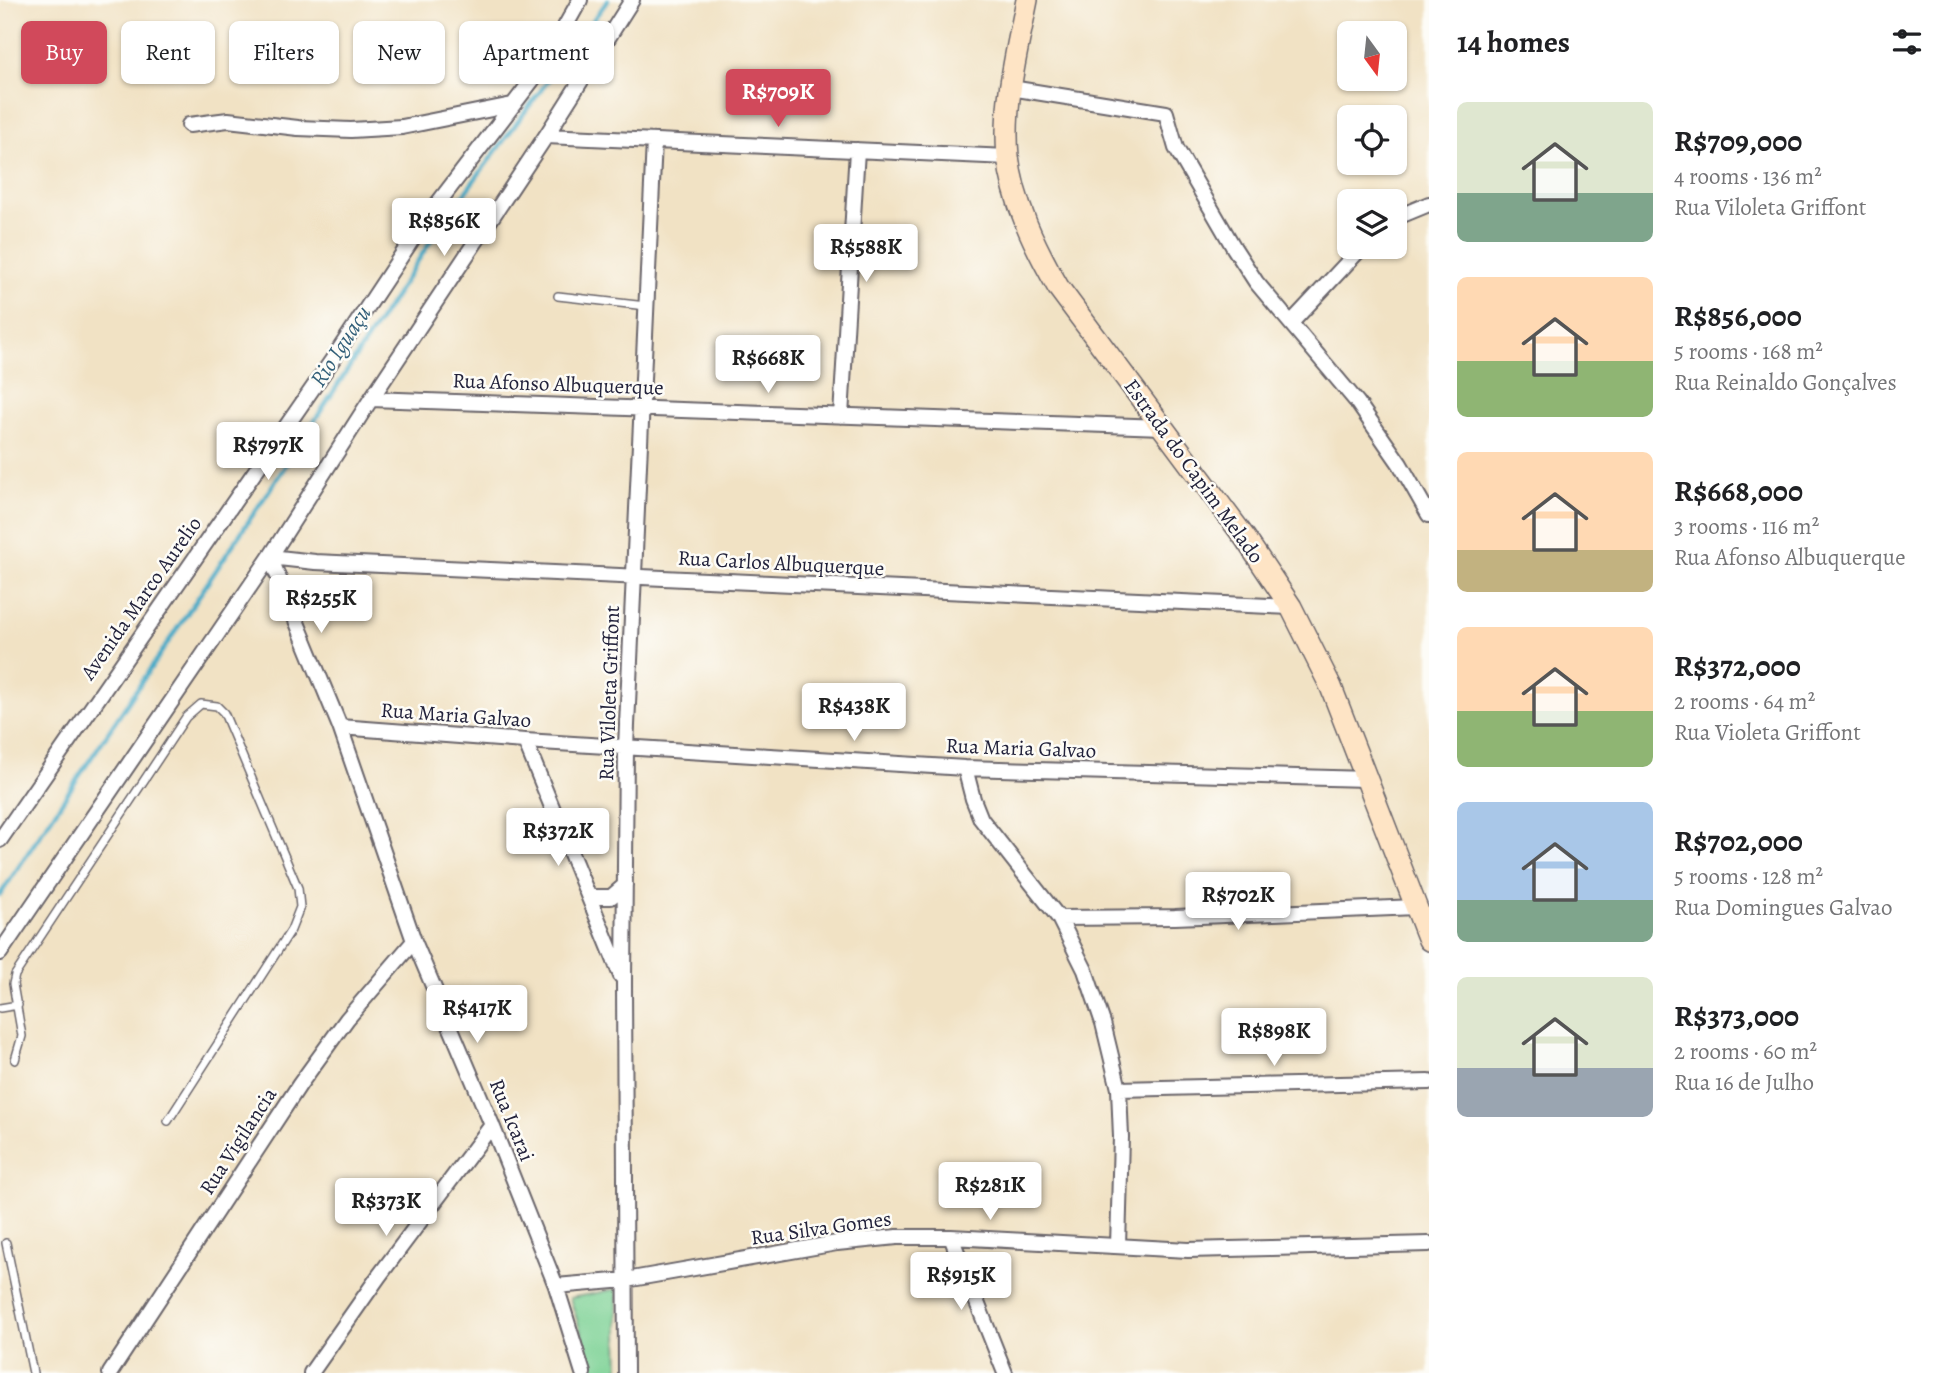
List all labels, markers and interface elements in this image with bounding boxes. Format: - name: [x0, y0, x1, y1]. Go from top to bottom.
- chip: Buy: [21, 21, 107, 84]
- chip: Rent: [121, 21, 215, 84]
- chip: Filters: [229, 21, 339, 84]
- chip: New: [353, 21, 445, 84]
- chip: Apartment: [459, 21, 614, 84]
- north arrow: [1337, 21, 1407, 91]
- map controls: [1337, 21, 1407, 259]
- text: 14 homes: [1457, 22, 1570, 62]
- icon: filters: [1888, 23, 1926, 61]
- pin: R$709K: [721, 69, 835, 129]
- text: R$709K: [742, 76, 814, 107]
- button: locate: [1337, 105, 1407, 175]
- text: R$709,000: [1674, 121, 1802, 161]
- icon: home: [1513, 130, 1597, 214]
- text: 4 rooms · 136 m²: [1674, 161, 1822, 192]
- button: layers: [1337, 189, 1407, 259]
- text: Rua Viloleta Griffont: [1674, 192, 1866, 223]
- pin: R$856K: [387, 198, 501, 258]
- text: R$856K: [408, 205, 480, 236]
- pin: R$588K: [809, 224, 923, 284]
- text: R$588K: [830, 231, 902, 262]
- text: R$856,000: [1674, 296, 1802, 336]
- water label: Rio Iguaçu: [303, 300, 378, 393]
- icon: home: [1513, 305, 1597, 389]
- pin: R$668K: [711, 336, 825, 395]
- text: 5 rooms · 168 m²: [1674, 336, 1823, 367]
- text: R$668K: [731, 342, 805, 373]
- street label: Rua Afonso Albuquerque: [452, 366, 664, 402]
- text: Rua Reinaldo Gonçalves: [1674, 367, 1897, 398]
- street label: Estrada do Capim Melado: [1118, 373, 1270, 569]
- pin: R$797K: [211, 422, 325, 482]
- text: R$797K: [233, 429, 303, 460]
- text: R$668,000: [1674, 471, 1803, 511]
- icon: home: [1513, 480, 1597, 564]
- street label: Avenida Marco Aurelio: [74, 511, 208, 686]
- text: 3 rooms · 116 m²: [1674, 511, 1819, 542]
- text: Rua Afonso Albuquerque: [1674, 542, 1906, 573]
- street label: Rua Carlos Albuquerque: [677, 544, 885, 582]
- pin: R$255K: [264, 576, 378, 635]
- text: R$255K: [285, 582, 357, 613]
- street label: Rua Viloleta Griffont: [592, 605, 626, 781]
- text: R$372,000: [1674, 646, 1801, 686]
- icon: home: [1513, 655, 1597, 739]
- pin: R$438K: [797, 684, 911, 743]
- text: 2 rooms · 64 m²: [1674, 686, 1815, 717]
- text: R$438K: [818, 690, 890, 721]
- street label: Rua Maria Galvao: [380, 696, 532, 734]
- text: Rua Violeta Griffont: [1674, 717, 1861, 748]
- street label: Rua Maria Galvao: [945, 731, 1097, 765]
- pin: R$372K: [501, 808, 615, 868]
- text: R$372K: [522, 815, 594, 846]
- text: R$702,000: [1674, 821, 1803, 861]
- icon: home: [1513, 830, 1597, 914]
- text: 5 rooms · 128 m²: [1674, 861, 1823, 892]
- pin: R$702K: [1181, 872, 1295, 932]
- text: R$702K: [1201, 879, 1275, 910]
- text: Rua Domingues Galvao: [1674, 892, 1892, 923]
- pin: R$417K: [420, 986, 534, 1045]
- text: R$417K: [442, 992, 512, 1023]
- text: R$373,000: [1674, 996, 1799, 1036]
- icon: home: [1513, 1005, 1597, 1089]
- pin: R$898K: [1217, 1009, 1331, 1068]
- text: R$898K: [1237, 1015, 1311, 1046]
- text: 2 rooms · 60 m²: [1674, 1036, 1817, 1067]
- text: Rua 16 de Julho: [1674, 1067, 1814, 1098]
- street label: Rua Icarai: [483, 1075, 541, 1165]
- street label: Rua Vigilancia: [193, 1082, 283, 1200]
- pin: R$281K: [933, 1162, 1047, 1222]
- text: R$281K: [955, 1169, 1025, 1200]
- pin: R$373K: [329, 1178, 443, 1238]
- text: R$373K: [351, 1185, 421, 1216]
- street label: Rua Silva Gomes: [749, 1204, 893, 1252]
- pin: R$915K: [904, 1252, 1018, 1312]
- text: R$915K: [926, 1259, 996, 1290]

